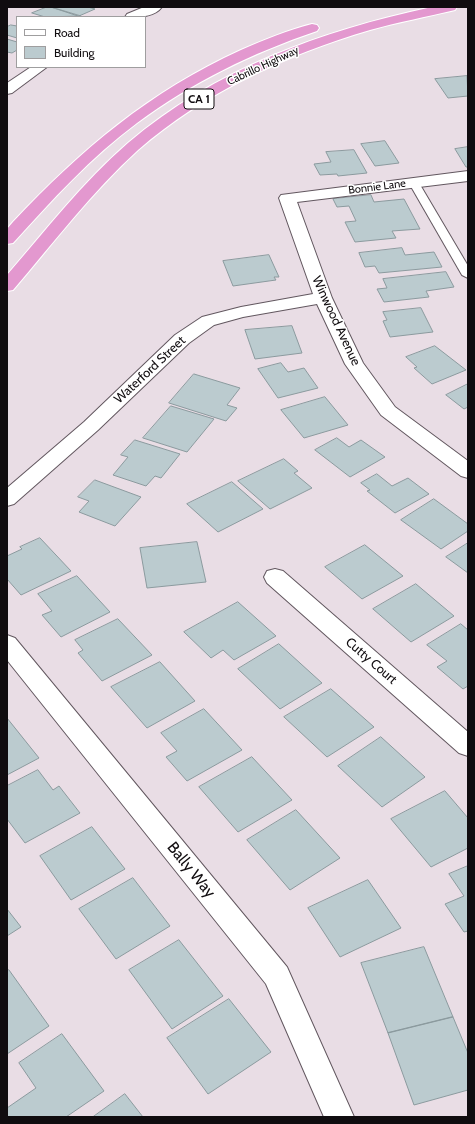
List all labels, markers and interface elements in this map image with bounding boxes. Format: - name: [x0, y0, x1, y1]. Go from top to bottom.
- legend: [16, 16, 146, 68]
- text: Road: [54, 25, 80, 40]
- street label: Cabrillo Highway: [225, 44, 301, 88]
- text: Building: [54, 45, 95, 60]
- road number: CA 1: [184, 89, 214, 109]
- street label: Bonnie Lane: [347, 177, 407, 197]
- street label: Winwood Avenue: [308, 274, 364, 368]
- street label: Waterford Street: [111, 333, 189, 407]
- street label: Cutty Court: [342, 634, 400, 688]
- street label: Bally Way: [163, 838, 219, 902]

